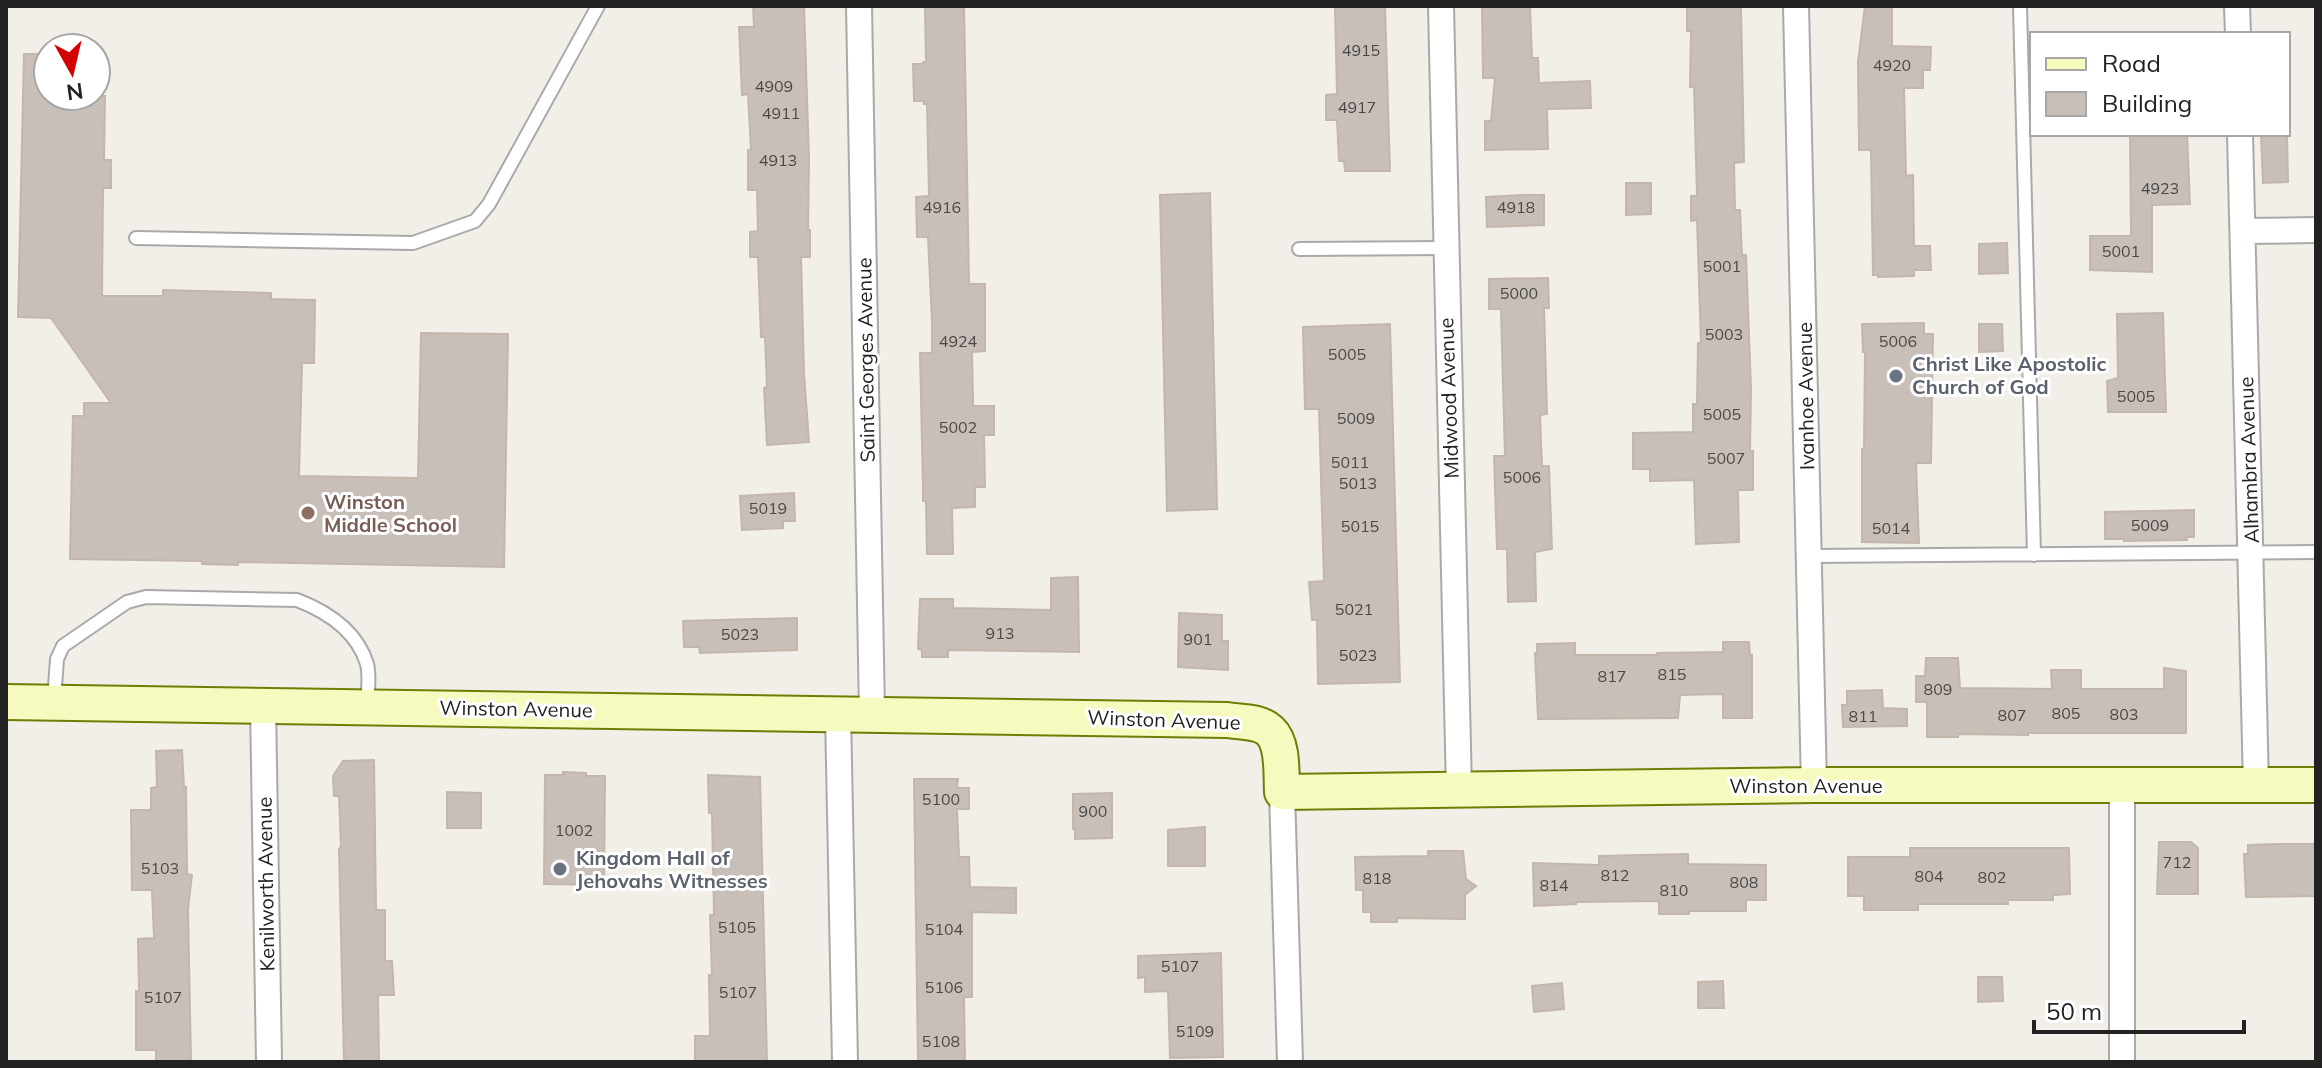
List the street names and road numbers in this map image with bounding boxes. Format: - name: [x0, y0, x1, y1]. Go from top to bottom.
- street label: Saint Georges Avenue: [851, 257, 880, 463]
- street label: Midwood Avenue: [1433, 317, 1464, 479]
- street label: Ivanhoe Avenue: [1792, 322, 1819, 470]
- street label: Alhambra Avenue: [2233, 376, 2264, 544]
- street label: Winston Avenue: [439, 695, 593, 722]
- street label: Winston Avenue: [1087, 704, 1241, 735]
- street label: Winston Avenue: [1729, 773, 1883, 798]
- street label: Kenilworth Avenue: [251, 796, 280, 972]

